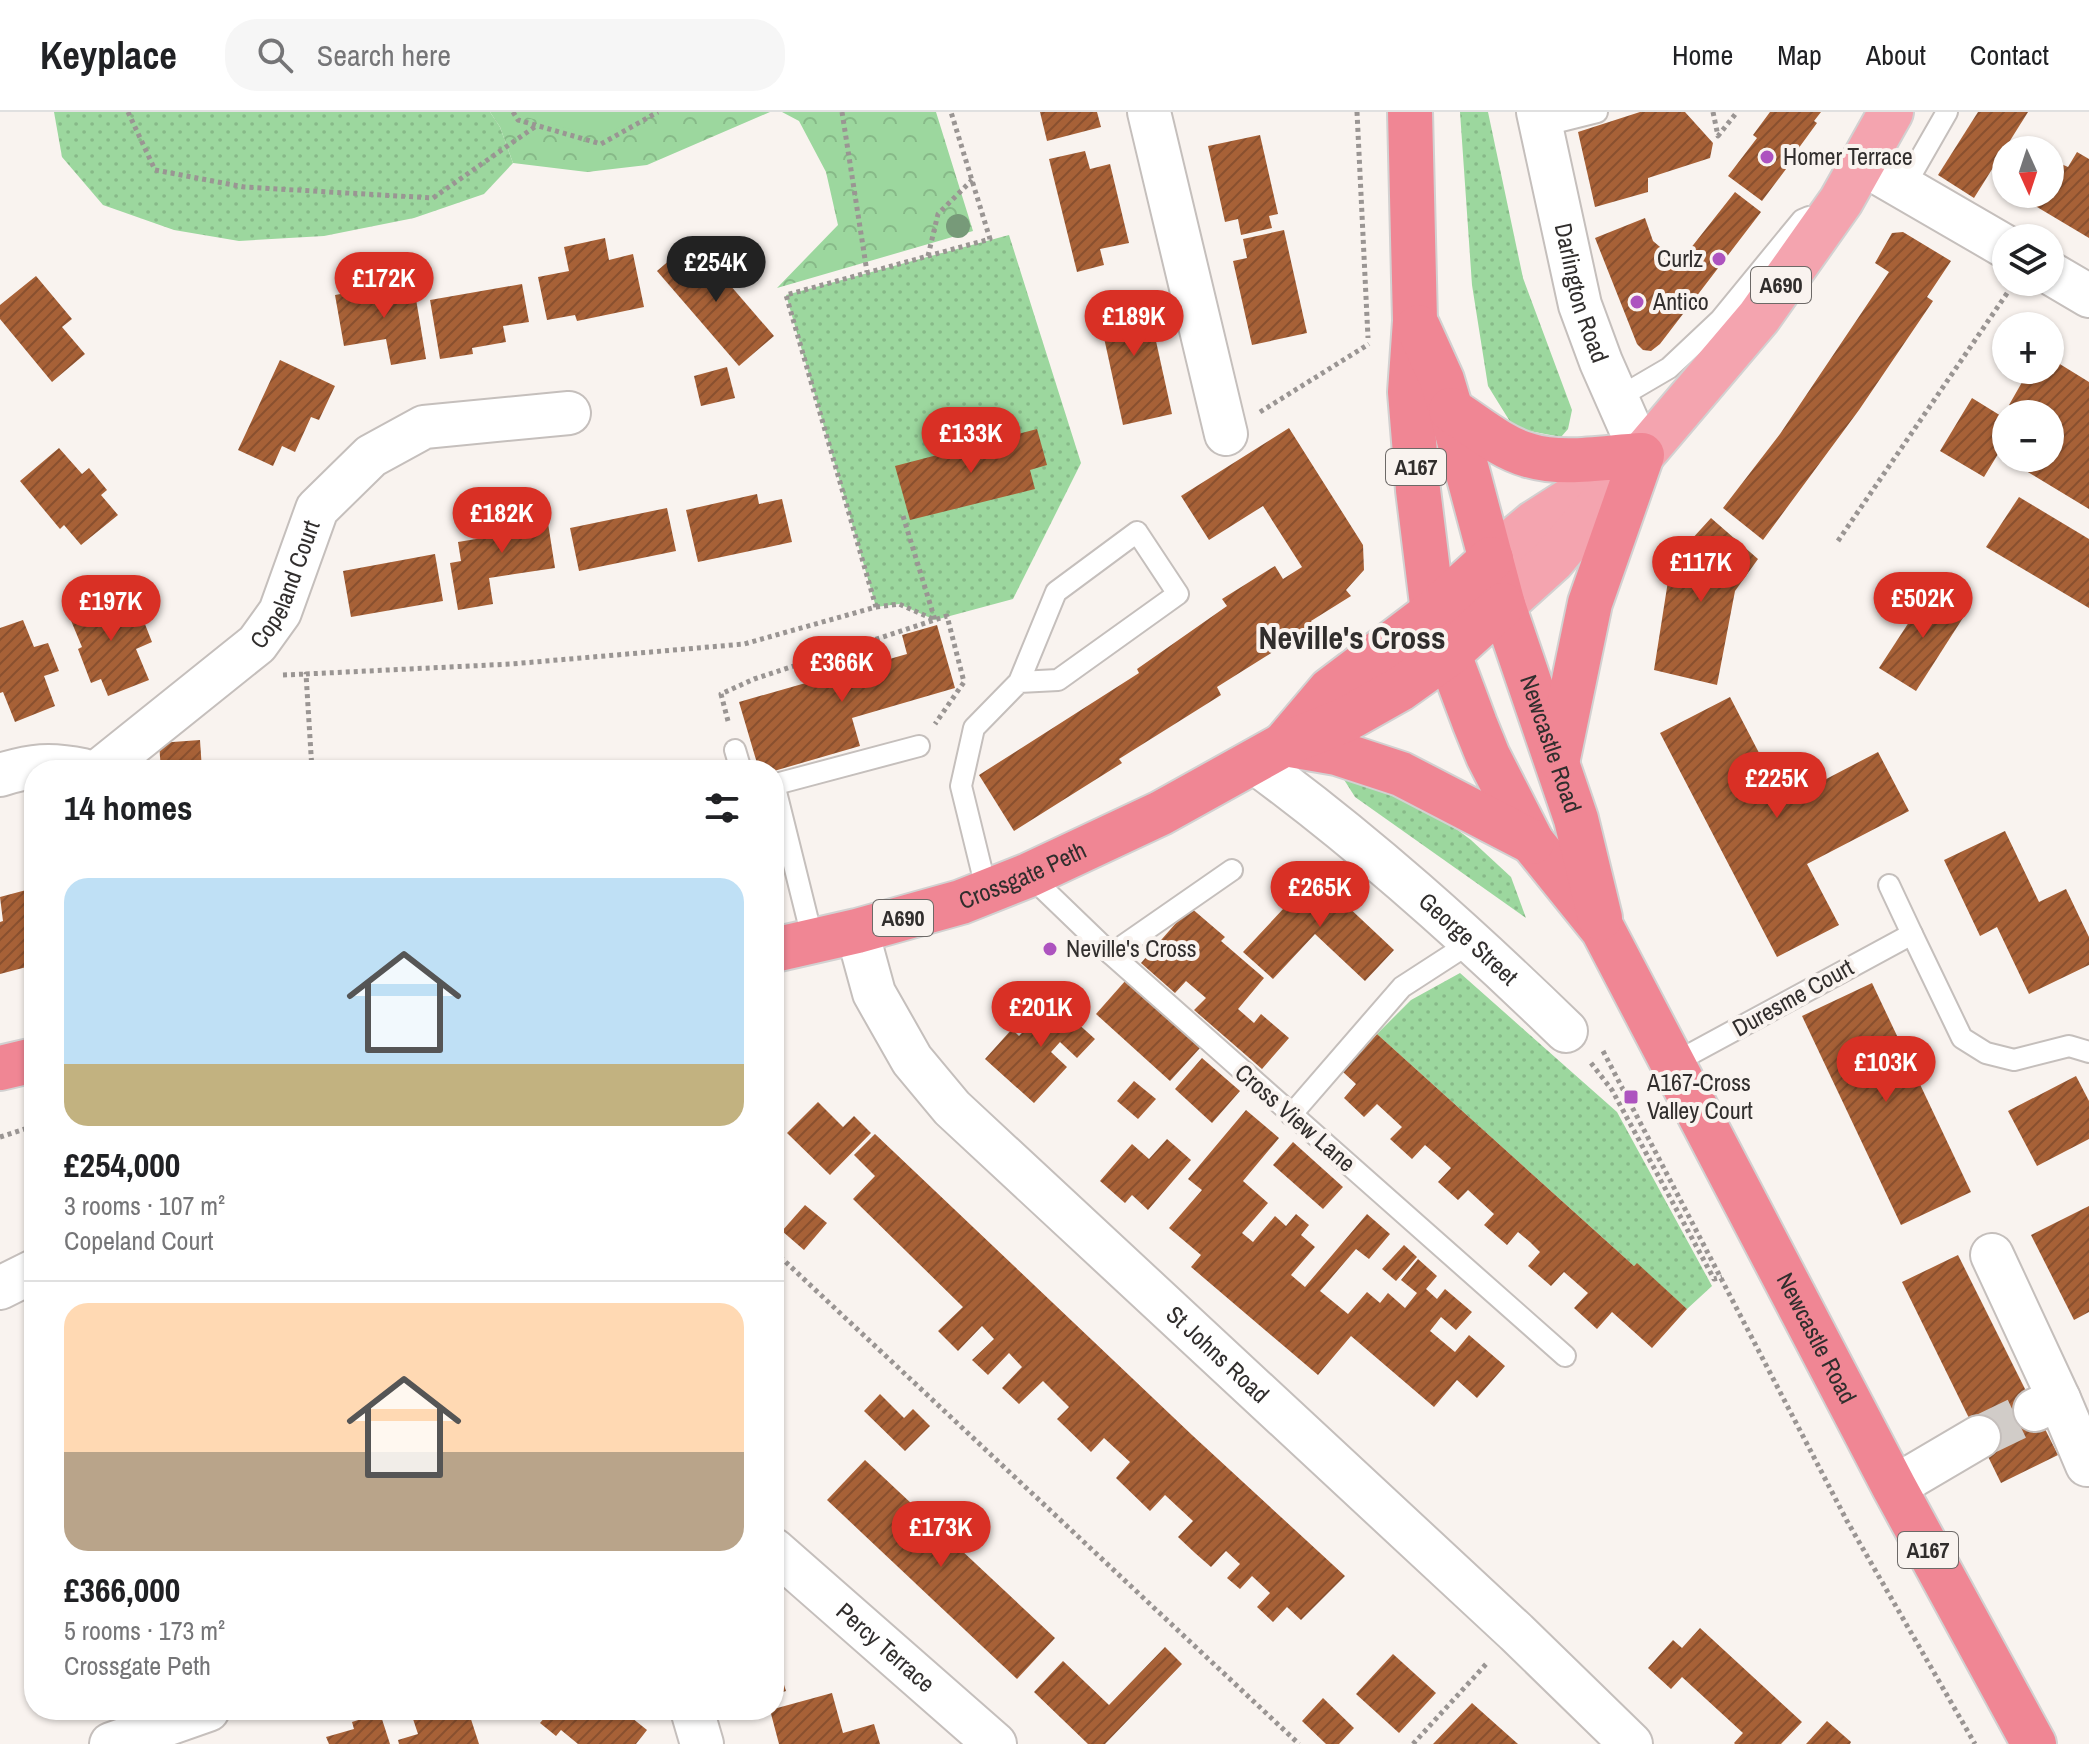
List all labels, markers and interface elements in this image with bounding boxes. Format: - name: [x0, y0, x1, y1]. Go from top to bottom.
- search box: [225, 19, 785, 91]
- text: Keyplace: [40, 30, 177, 81]
- icon: search: [253, 33, 297, 77]
- text: Search here: [317, 35, 451, 75]
- text: Home: [1672, 36, 1733, 74]
- text: Map: [1777, 36, 1822, 74]
- text: About: [1866, 36, 1926, 74]
- text: Contact: [1970, 36, 2049, 74]
- north arrow: [1992, 136, 2064, 208]
- map controls: [1992, 136, 2064, 472]
- place label: Homer Terrace: [1783, 140, 1913, 172]
- marker: Homer Terrace: [1758, 148, 1776, 166]
- street label: Darlington Road: [1548, 220, 1617, 367]
- button: layers: [1992, 224, 2064, 296]
- pin: £254K: [660, 236, 772, 304]
- place label: Curlz: [1657, 242, 1703, 274]
- text: £254K: [685, 244, 747, 279]
- marker: Curlz: [1710, 250, 1728, 268]
- pin: £172K: [328, 252, 440, 320]
- text: £172K: [353, 260, 415, 295]
- road number: A690: [1751, 267, 1811, 303]
- place label: Antico: [1652, 285, 1709, 317]
- pin: £189K: [1078, 290, 1190, 358]
- marker: Antico: [1628, 293, 1646, 311]
- text: £189K: [1103, 298, 1165, 333]
- button: +: [1992, 312, 2064, 384]
- button: −: [1992, 400, 2064, 472]
- pin: £133K: [915, 407, 1027, 475]
- text: £133K: [940, 415, 1002, 450]
- road number: A167: [1386, 449, 1446, 485]
- pin: £182K: [446, 487, 558, 555]
- text: £182K: [471, 495, 533, 530]
- street label: Copeland Court: [242, 515, 327, 655]
- pin: £117K: [1645, 536, 1757, 604]
- text: £117K: [1670, 544, 1732, 579]
- pin: £502K: [1867, 572, 1979, 640]
- pin: £197K: [55, 575, 167, 643]
- text: £502K: [1892, 580, 1954, 615]
- text: £197K: [80, 583, 142, 618]
- district label: Neville's Cross: [1258, 616, 1446, 659]
- pin: £366K: [786, 636, 898, 704]
- text: £366K: [811, 644, 873, 679]
- street label: Newcastle Road: [1513, 670, 1590, 817]
- pin: £225K: [1721, 752, 1833, 820]
- text: £225K: [1746, 760, 1808, 795]
- text: 14 homes: [64, 785, 193, 831]
- icon: filters: [700, 786, 744, 830]
- street label: Crossgate Peth: [954, 833, 1091, 916]
- pin: £265K: [1264, 861, 1376, 929]
- text: £265K: [1289, 869, 1351, 904]
- street label: George Street: [1412, 885, 1526, 992]
- road number: A690: [873, 900, 933, 936]
- icon: home: [332, 930, 476, 1074]
- place label: Neville's Cross: [1066, 932, 1197, 964]
- marker: Neville's Cross: [1041, 940, 1059, 958]
- street label: Duresme Court: [1726, 951, 1859, 1043]
- pin: £201K: [985, 981, 1097, 1049]
- text: £201K: [1010, 989, 1072, 1024]
- pin: £103K: [1830, 1036, 1942, 1104]
- text: £103K: [1855, 1044, 1917, 1079]
- street label: Cross View Lane: [1229, 1056, 1363, 1178]
- place label: A167-Cross Valley Court: [1646, 1066, 1753, 1126]
- marker: A167-Cross Valley Court: [1622, 1088, 1640, 1106]
- text: £254,000: [64, 1142, 180, 1188]
- text: 3 rooms · 107 m²: [64, 1188, 225, 1223]
- text: Copeland Court: [64, 1223, 213, 1258]
- street label: Newcastle Road: [1770, 1267, 1865, 1409]
- street label: St Johns Road: [1160, 1298, 1276, 1409]
- icon: home: [332, 1355, 476, 1499]
- pin: £173K: [885, 1501, 997, 1569]
- text: £173K: [910, 1509, 972, 1544]
- road number: A167: [1898, 1532, 1958, 1568]
- text: £366,000: [64, 1567, 180, 1613]
- street label: Percy Terrace: [830, 1595, 942, 1699]
- text: 5 rooms · 173 m²: [64, 1613, 225, 1648]
- text: Crossgate Peth: [64, 1648, 211, 1683]

